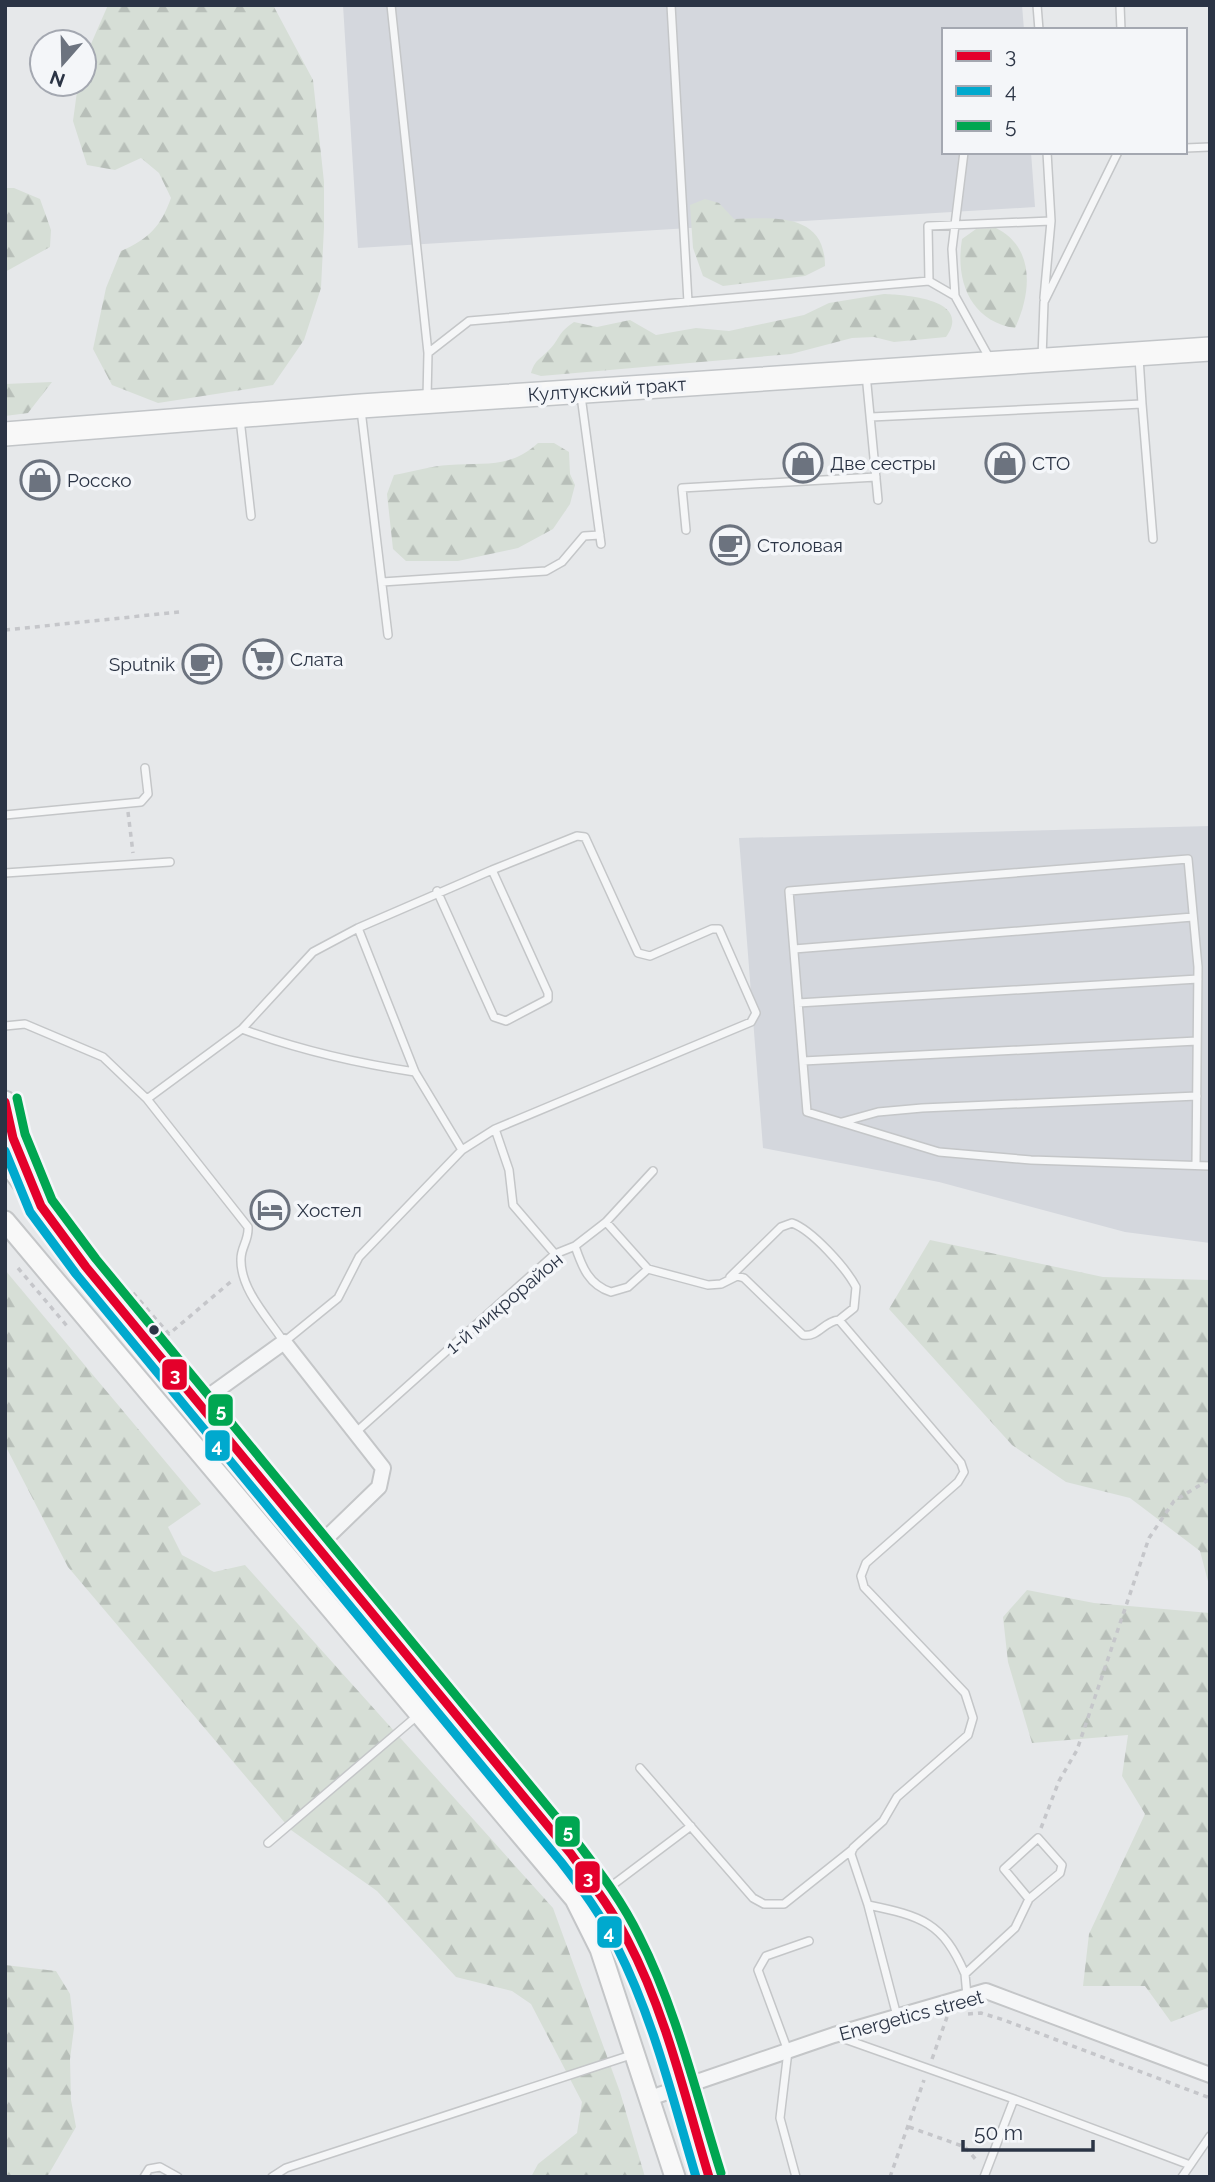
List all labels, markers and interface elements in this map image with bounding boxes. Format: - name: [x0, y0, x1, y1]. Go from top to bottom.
- north arrow: [28, 28, 98, 98]
- legend: [942, 28, 1187, 154]
- text: 3: [1005, 43, 1016, 68]
- text: N: [47, 66, 68, 92]
- text: 4: [1005, 78, 1016, 103]
- text: 5: [1005, 113, 1016, 138]
- street label: Култукский тракт: [527, 372, 687, 406]
- shop icon: Две сестры: [782, 442, 824, 484]
- shop icon: СТО: [984, 442, 1026, 484]
- place label: Две сестры: [830, 452, 936, 474]
- place label: СТО: [1032, 452, 1070, 474]
- shop icon: Росско: [19, 459, 61, 501]
- place label: Росско: [67, 469, 132, 491]
- cafe icon: Столовая: [709, 524, 751, 566]
- place label: Столовая: [757, 534, 843, 556]
- supermarket icon: Слата: [242, 638, 284, 680]
- cafe icon: Sputnik: [181, 643, 223, 685]
- place label: Слата: [290, 648, 343, 670]
- place label: Sputnik: [109, 653, 175, 675]
- hotel icon: Хостел: [249, 1189, 291, 1231]
- place label: Хостел: [297, 1199, 362, 1221]
- street label: 1-й микрорайон: [441, 1248, 567, 1358]
- unlabelled marker: [147, 1323, 161, 1337]
- line badge: 3: [161, 1358, 188, 1391]
- text: 3: [170, 1363, 180, 1385]
- line badge: 5: [207, 1393, 234, 1427]
- text: 5: [216, 1399, 226, 1421]
- line badge: 4: [204, 1429, 231, 1462]
- text: 4: [212, 1434, 223, 1456]
- line badge: 5: [554, 1815, 581, 1848]
- text: 5: [563, 1820, 573, 1842]
- line badge: 3: [574, 1860, 601, 1894]
- text: 3: [583, 1866, 593, 1888]
- line badge: 4: [596, 1915, 623, 1949]
- text: 4: [604, 1921, 615, 1943]
- street label: Energetics street: [837, 1985, 986, 2045]
- scale bar: [963, 2108, 1092, 2152]
- text: 50 m: [974, 2120, 1023, 2145]

